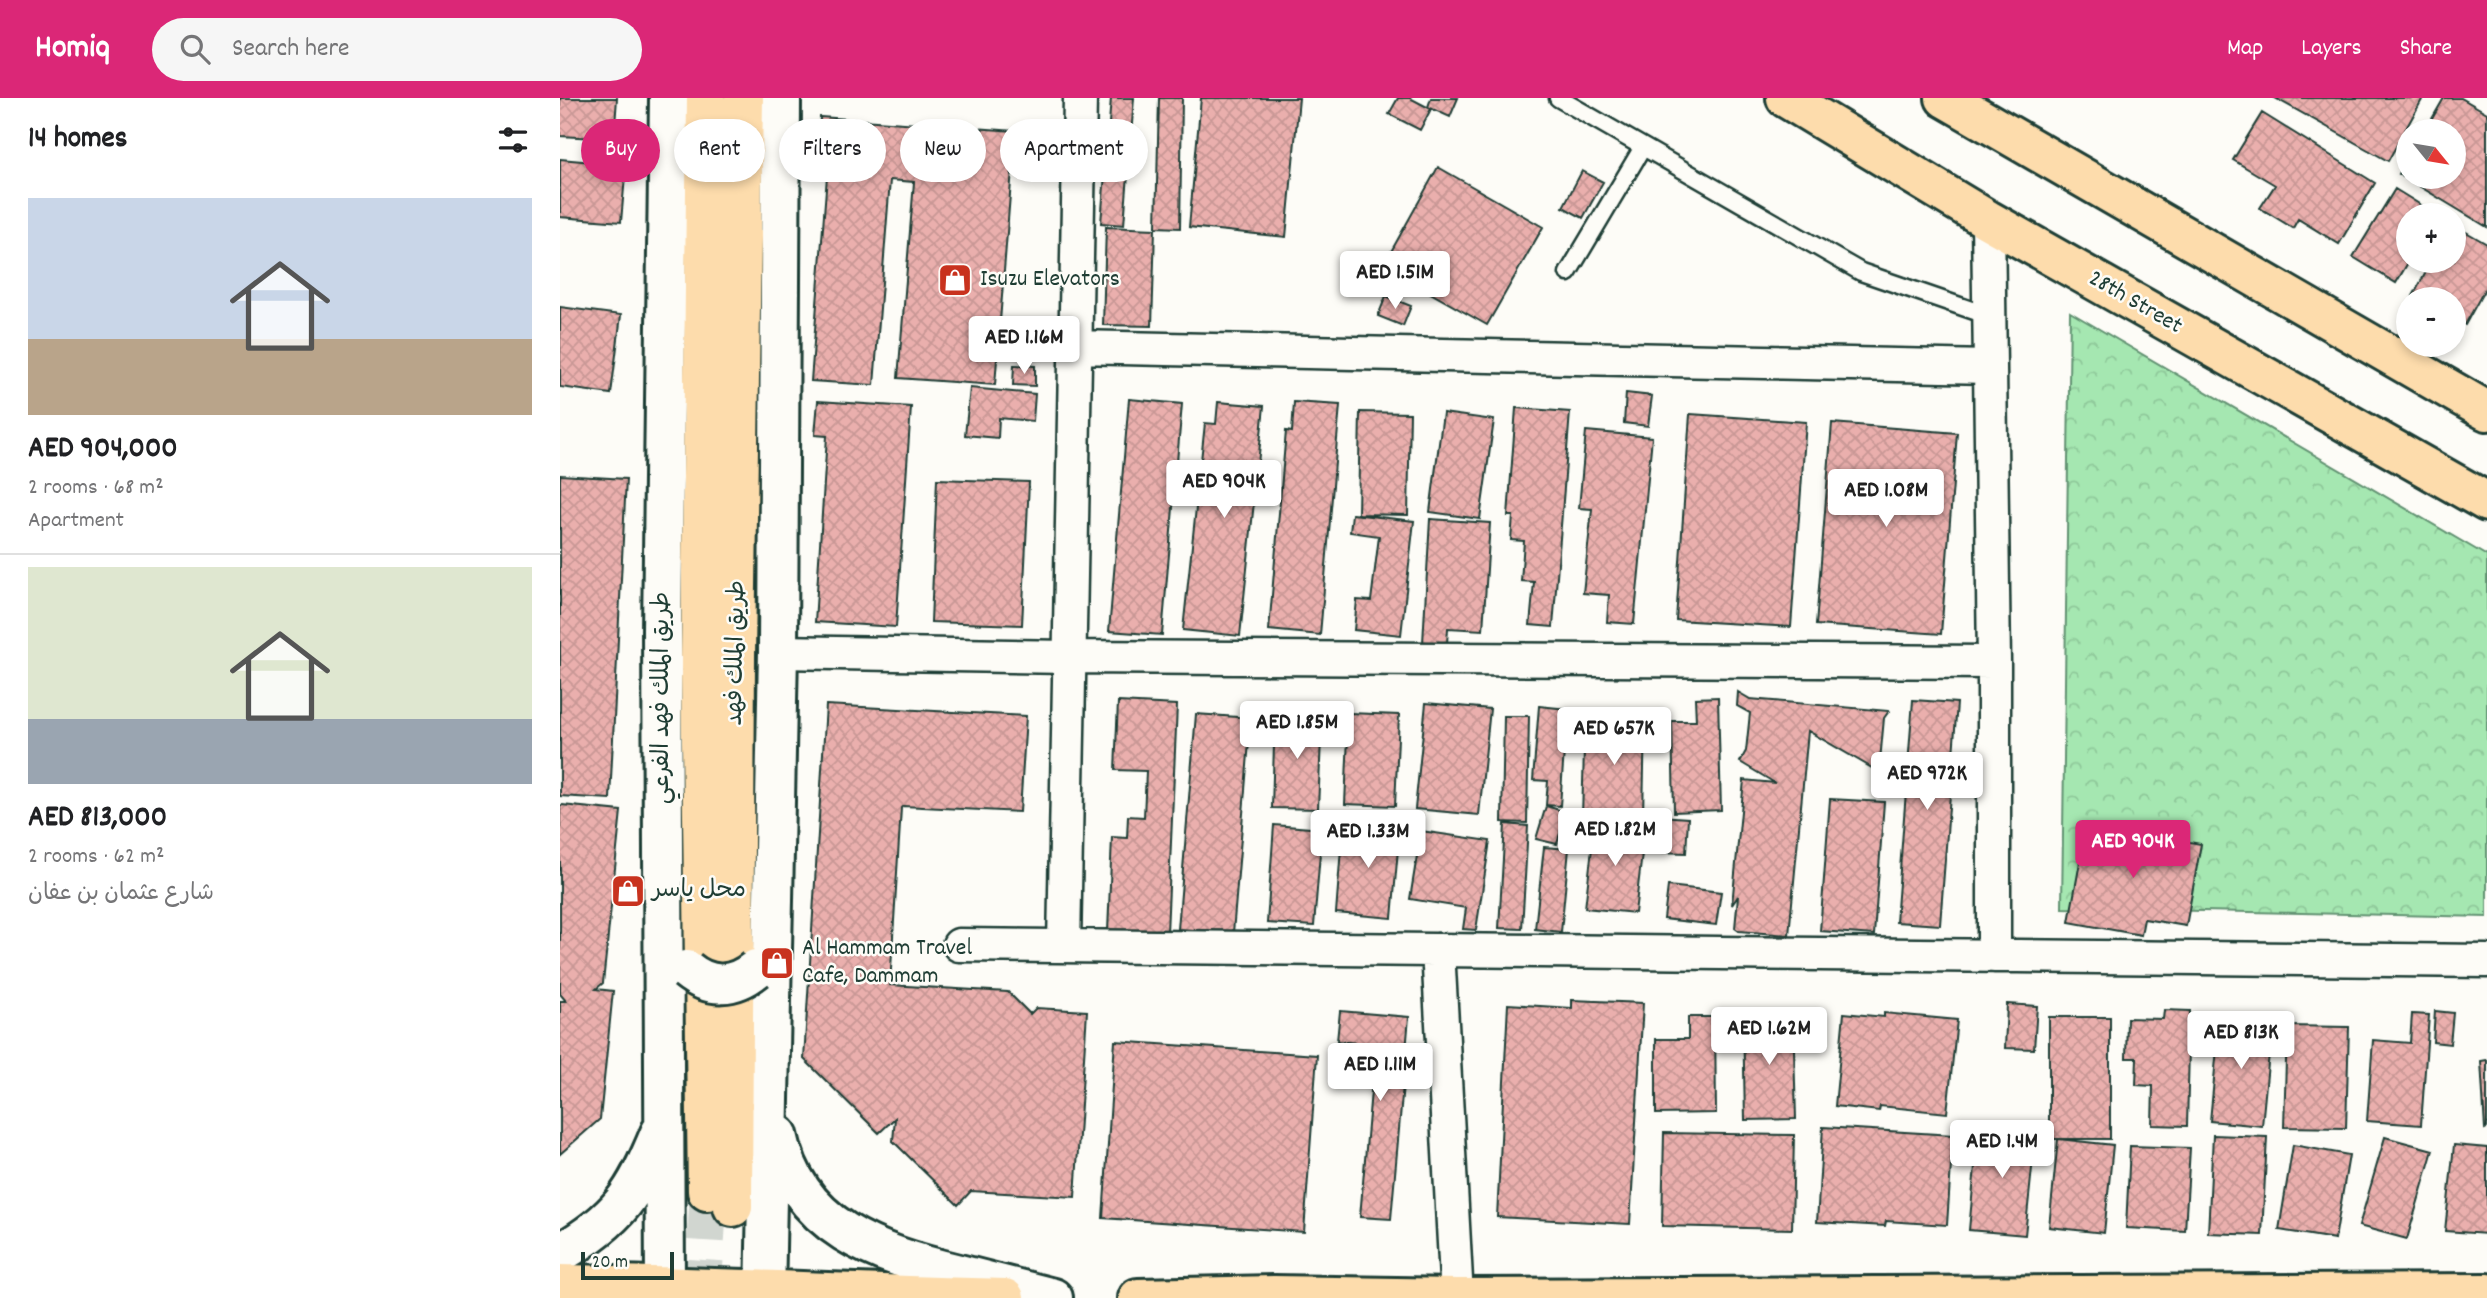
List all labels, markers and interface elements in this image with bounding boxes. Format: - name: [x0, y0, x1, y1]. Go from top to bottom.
- search box: [152, 18, 642, 81]
- text: Homiq: [35, 26, 110, 73]
- icon: search: [176, 30, 214, 68]
- text: Search here: [232, 31, 349, 68]
- text: Map: [2227, 32, 2263, 66]
- text: Layers: [2301, 32, 2362, 66]
- text: Share: [2400, 32, 2452, 66]
- text: 14 homes: [28, 119, 127, 162]
- chip: Buy: [581, 119, 660, 182]
- chip: Rent: [674, 119, 765, 182]
- chip: Filters: [779, 119, 886, 182]
- chip: New: [900, 119, 986, 182]
- chip: Apartment: [1000, 119, 1148, 182]
- north arrow: [2396, 119, 2466, 189]
- map controls: [2396, 119, 2466, 357]
- icon: filters: [494, 121, 532, 159]
- button: +: [2396, 203, 2466, 273]
- icon: home: [217, 243, 343, 369]
- pin: AED 1.51M: [1315, 252, 1475, 311]
- text: AED 1.51M: [1356, 257, 1434, 290]
- shop icon: Isuzu Elevators: [936, 261, 974, 299]
- street label: 28th Street: [2082, 262, 2189, 344]
- place label: Isuzu Elevators: [980, 263, 1120, 297]
- button: −: [2396, 287, 2466, 357]
- pin: AED 1.16M: [944, 316, 1104, 376]
- text: AED 1.16M: [985, 322, 1063, 355]
- text: AED 904,000: [28, 429, 178, 472]
- pin: AED 904K: [1152, 460, 1296, 520]
- text: AED 904K: [1182, 466, 1266, 499]
- pin: AED 1.08M: [1806, 470, 1966, 529]
- text: 2 rooms · 68 m²: [28, 472, 164, 505]
- text: AED 1.08M: [1844, 475, 1928, 508]
- text: Apartment: [28, 505, 124, 538]
- street label: طريق الملك فهد: [719, 580, 755, 726]
- street label: طريق الملك فهد الفرعي: [646, 592, 681, 804]
- icon: home: [217, 613, 343, 739]
- pin: AED 1.85M: [1217, 702, 1377, 761]
- text: AED 1.85M: [1256, 707, 1338, 740]
- pin: AED 657K: [1542, 708, 1686, 767]
- text: AED 657K: [1573, 713, 1655, 746]
- pin: AED 972K: [1855, 752, 1999, 812]
- text: AED 972K: [1887, 758, 1967, 791]
- text: AED 813,000: [28, 798, 167, 841]
- pin: AED 1.82M: [1535, 808, 1695, 868]
- pin: AED 1.33M: [1288, 810, 1448, 870]
- text: AED 1.82M: [1574, 814, 1656, 847]
- text: AED 1.33M: [1327, 816, 1409, 849]
- pin: AED 904K: [2061, 820, 2205, 880]
- text: AED 904K: [2091, 826, 2175, 859]
- text: 2 rooms · 62 m²: [28, 841, 164, 874]
- shop icon: محل ياسر: [609, 872, 647, 910]
- place label: محل ياسر: [650, 874, 746, 908]
- text: شارع عثمان بن عفان: [28, 878, 214, 911]
- place label: Al Hammam Travel Cafe, Dammam: [802, 932, 972, 994]
- shop icon: Al Hammam Travel Cafe, Dammam: [758, 944, 796, 982]
- pin: AED 1.62M: [1689, 1007, 1849, 1067]
- pin: AED 813K: [2169, 1012, 2313, 1071]
- text: AED 1.62M: [1727, 1013, 1811, 1046]
- text: AED 813K: [2203, 1017, 2279, 1050]
- pin: AED 1.11M: [1300, 1044, 1460, 1103]
- text: AED 1.11M: [1344, 1049, 1416, 1082]
- pin: AED 1.4M: [1930, 1121, 2074, 1180]
- text: AED 1.4M: [1966, 1126, 2038, 1159]
- scale bar: [581, 1249, 674, 1281]
- text: 20 m: [592, 1250, 628, 1277]

